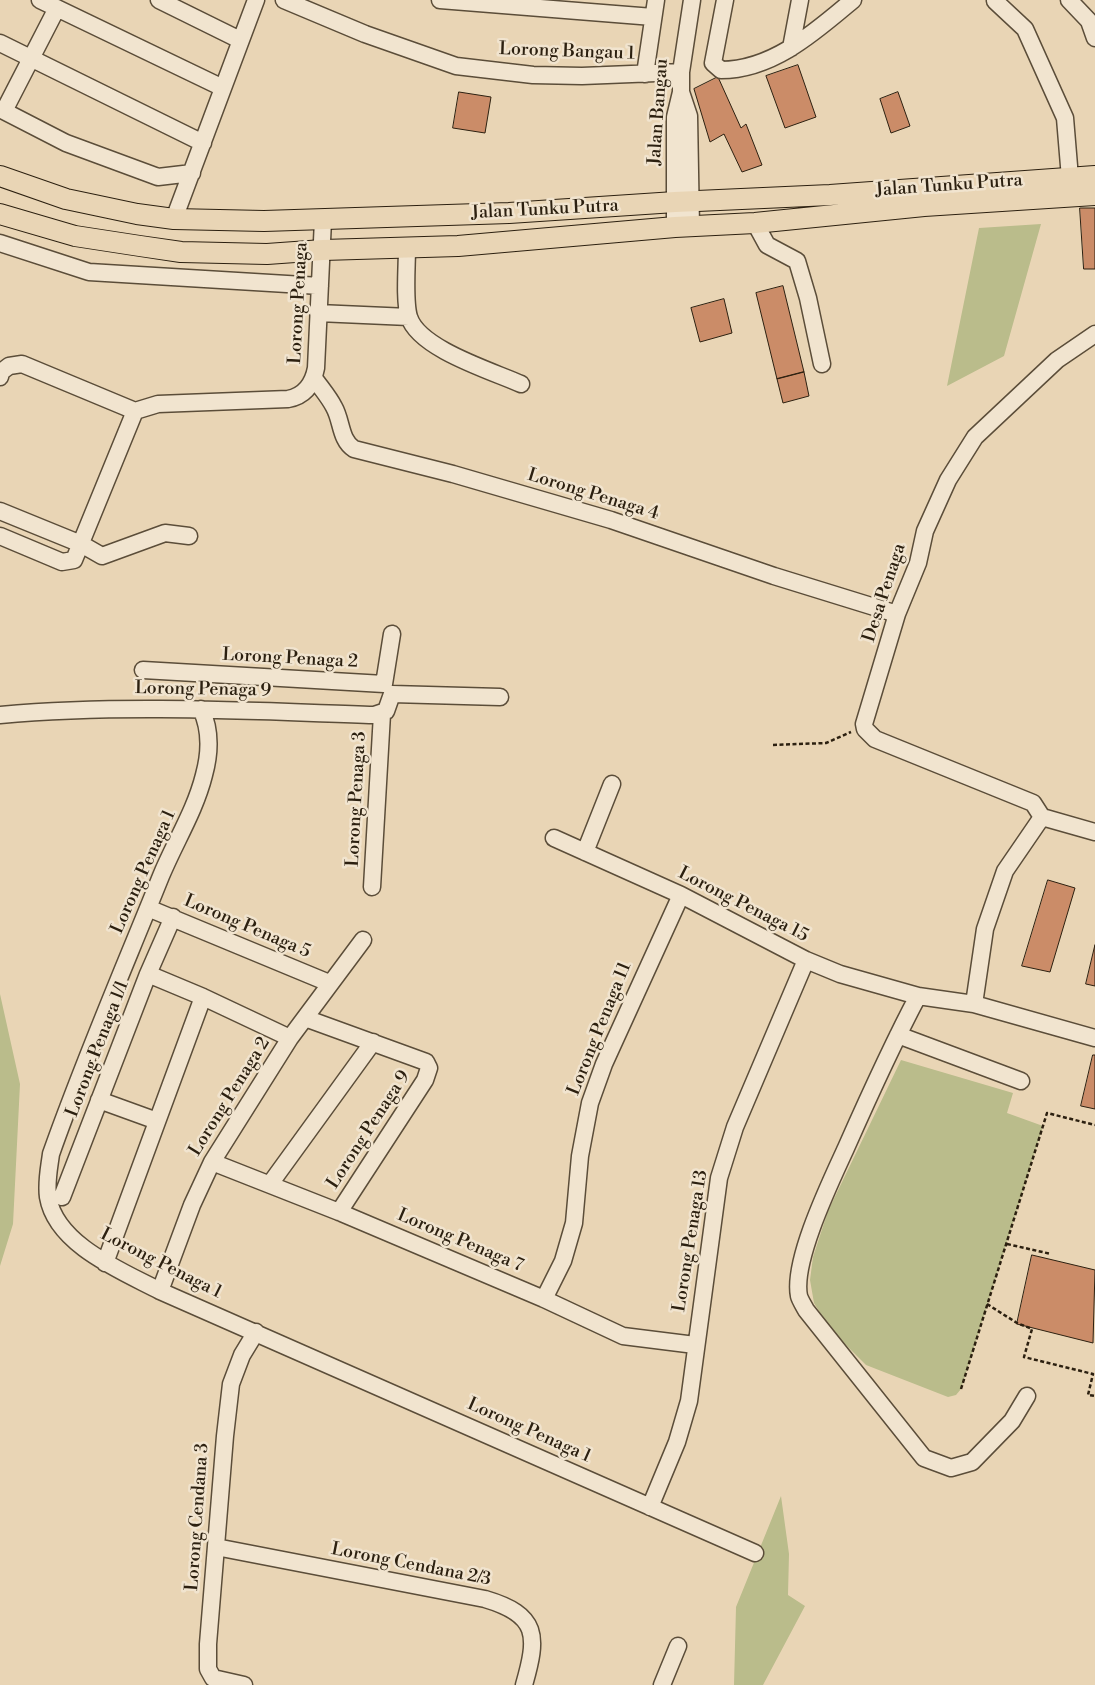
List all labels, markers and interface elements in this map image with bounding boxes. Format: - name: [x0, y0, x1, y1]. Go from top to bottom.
- street label: Lorong Bangau 1: [499, 39, 635, 65]
- street label: Jalan Bangau: [645, 58, 673, 166]
- street label: Jalan Tunku Putra: [875, 170, 1023, 202]
- street label: Jalan Tunku Putra: [471, 195, 619, 225]
- street label: Lorong Penaga: [285, 242, 313, 364]
- street label: Lorong Penaga 4: [525, 465, 661, 525]
- street label: Desa Penaga: [859, 541, 911, 645]
- street label: Lorong Penaga 2: [222, 645, 358, 673]
- street label: Lorong Penaga 9: [135, 678, 271, 702]
- street label: Lorong Penaga 3: [343, 731, 371, 867]
- street label: Lorong Penaga 1: [107, 807, 181, 937]
- street label: Lorong Penaga 15: [674, 863, 812, 947]
- street label: Lorong Penaga 5: [180, 891, 314, 963]
- street label: Lorong Penaga 11: [563, 959, 637, 1099]
- street label: Lorong Penaga 1/1: [62, 978, 134, 1120]
- street label: Lorong Penaga 2: [185, 1034, 275, 1160]
- street label: Lorong Penaga 9: [323, 1067, 415, 1193]
- street label: Lorong Penaga 13: [669, 1168, 713, 1314]
- street label: Lorong Penaga 7: [394, 1205, 526, 1277]
- street label: Lorong Penaga 1: [97, 1224, 225, 1304]
- street label: Lorong Penaga 1: [464, 1394, 594, 1468]
- street label: Lorong Cendana 3: [182, 1442, 214, 1592]
- street label: Lorong Cendana 2/3: [329, 1539, 493, 1591]

